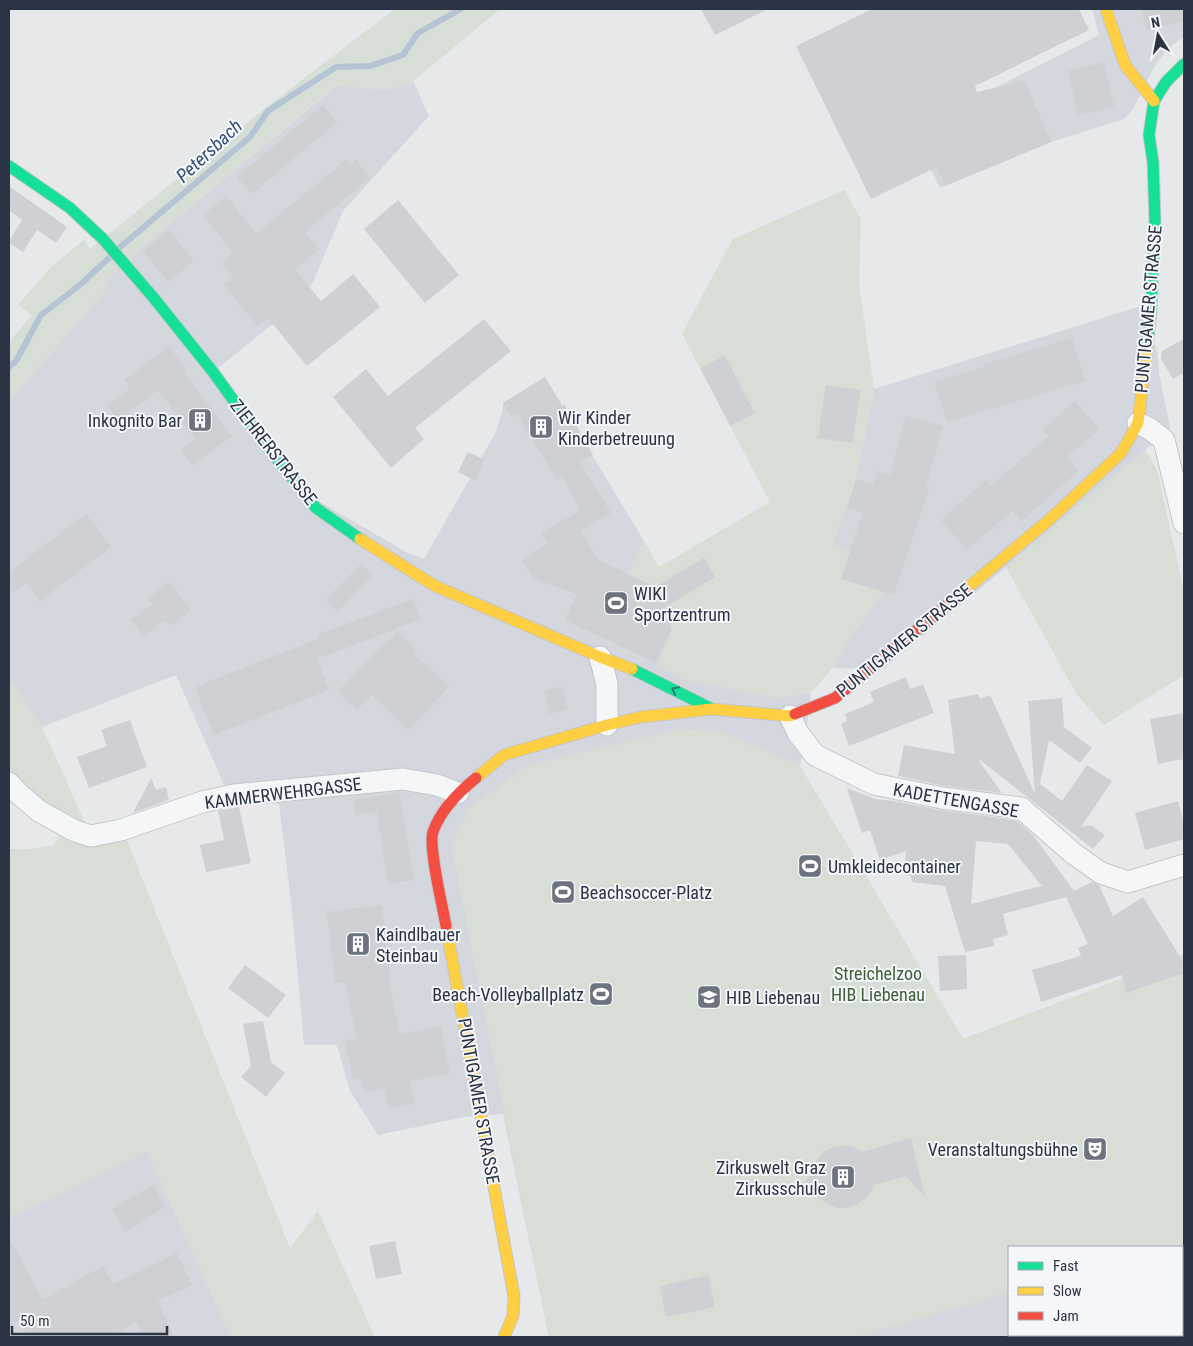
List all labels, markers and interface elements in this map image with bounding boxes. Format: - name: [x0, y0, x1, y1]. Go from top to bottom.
- north arrow: [1133, 10, 1183, 60]
- text: N: [1150, 14, 1161, 31]
- water label: Petersbach: [171, 115, 247, 187]
- street label: PUNTIGAMER STRASSE: [1130, 224, 1166, 394]
- street label: ZIEHRERSTRASSE: [226, 395, 322, 509]
- building icon: Inkognito Bar: [187, 407, 213, 433]
- place label: Wir Kinder Kinderbetreuung: [558, 407, 675, 449]
- place label: Inkognito Bar: [88, 410, 183, 431]
- building icon: Wir Kinder Kinderbetreuung: [528, 414, 554, 440]
- street label: PUNTIGAMER STRASSE: [832, 579, 976, 701]
- place label: WIKI Sportzentrum: [634, 583, 730, 625]
- sports icon: WIKI Sportzentrum: [603, 590, 629, 616]
- one-way arrow: [671, 686, 680, 696]
- street label: KAMMERWEHRGASSE: [203, 773, 363, 813]
- street label: KADETTENGASSE: [892, 779, 1021, 821]
- sports icon: Umkleidecontainer: [797, 853, 823, 879]
- place label: Umkleidecontainer: [828, 856, 961, 877]
- sports icon: Beachsoccer-Platz: [550, 879, 576, 905]
- place label: Beachsoccer-Platz: [580, 882, 712, 903]
- place label: Kaindlbauer Steinbau: [376, 924, 461, 966]
- building icon: Kaindlbauer Steinbau: [345, 931, 371, 957]
- park label: Streichelzoo HIB Liebenau: [831, 963, 925, 1005]
- sports icon: Beach-Volleyballplatz: [588, 981, 614, 1007]
- place label: Beach-Volleyballplatz: [432, 984, 584, 1005]
- school or university icon: HIB Liebenau: [696, 984, 722, 1010]
- place label: HIB Liebenau: [726, 987, 820, 1008]
- street label: PUNTIGAMER STRASSE: [454, 1016, 504, 1186]
- theatre icon: Veranstaltungsbühne: [1082, 1136, 1108, 1162]
- place label: Veranstaltungsbühne: [928, 1139, 1078, 1160]
- place label: Zirkuswelt Graz Zirkusschule: [716, 1157, 826, 1199]
- building icon: Zirkuswelt Graz Zirkusschule: [830, 1164, 856, 1190]
- legend: [1008, 1246, 1183, 1336]
- text: Fast: [1053, 1257, 1078, 1275]
- text: Slow: [1053, 1282, 1082, 1300]
- scale bar: [12, 1304, 168, 1336]
- text: Jam: [1053, 1307, 1079, 1325]
- text: 50 m: [20, 1312, 50, 1330]

